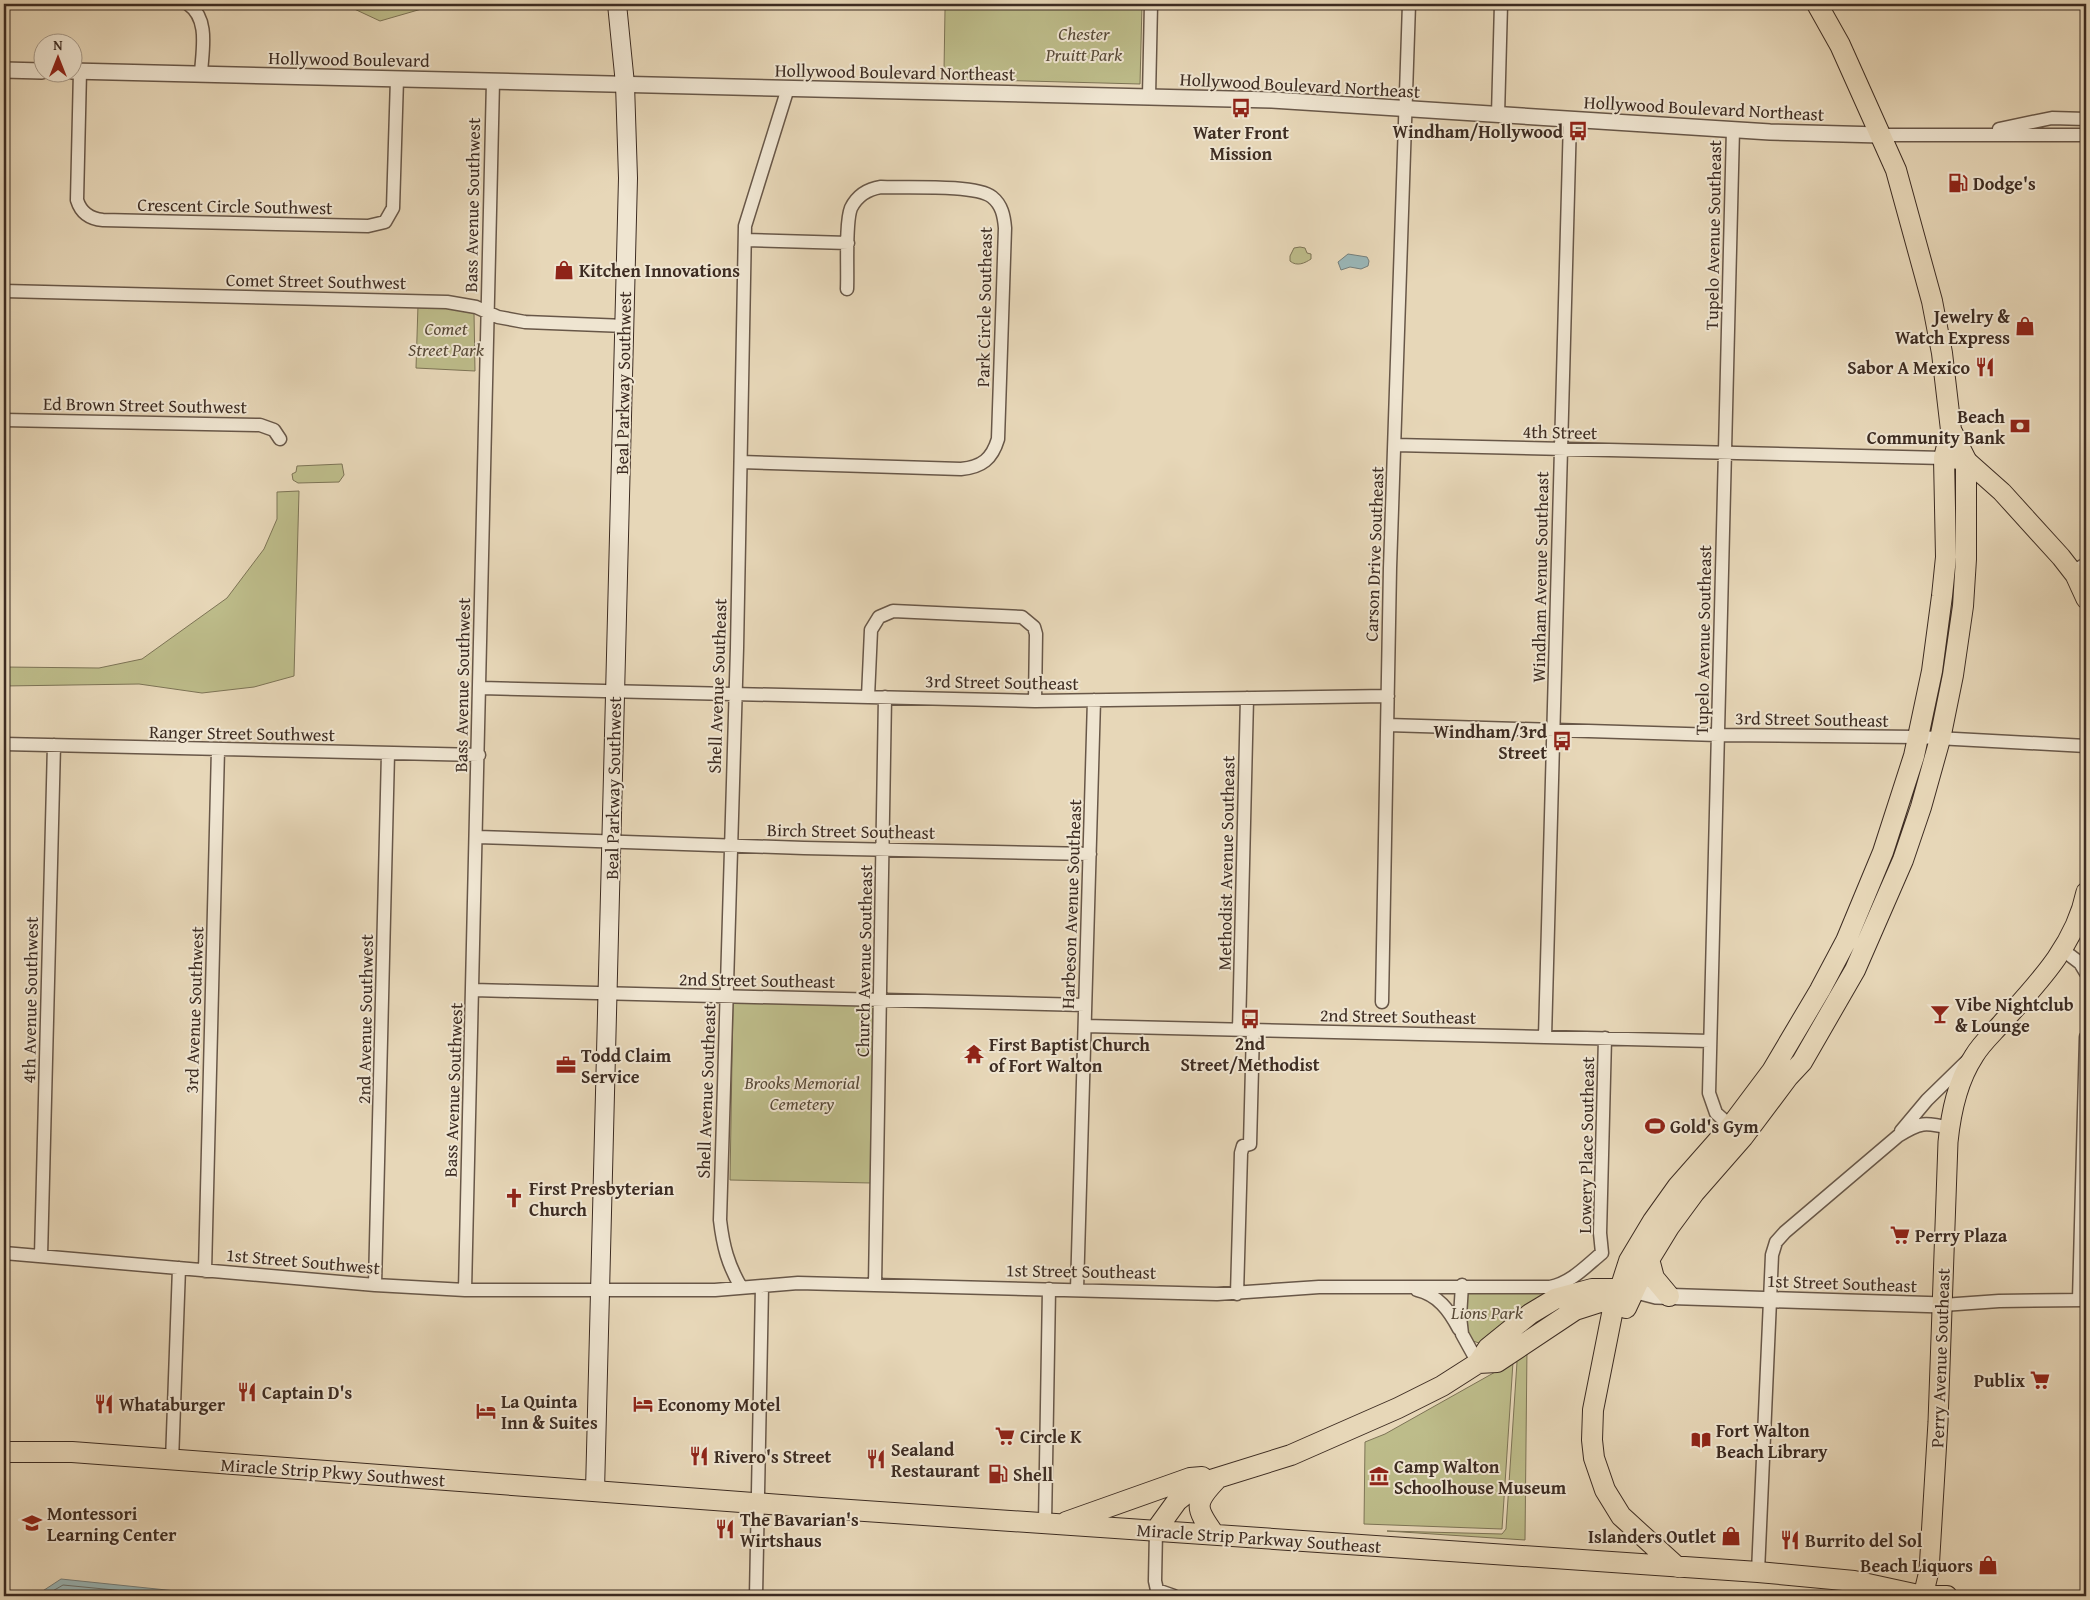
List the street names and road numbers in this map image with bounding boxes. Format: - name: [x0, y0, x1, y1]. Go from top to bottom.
- street label: Hollywood Boulevard: [268, 44, 430, 74]
- street label: Hollywood Boulevard Northeast: [775, 56, 1016, 88]
- street label: Hollywood Boulevard Northeast: [1179, 65, 1421, 105]
- street label: Hollywood Boulevard Northeast: [1583, 88, 1825, 128]
- street label: Bass Avenue Southwest: [457, 117, 487, 293]
- street label: Tupelo Avenue Southeast: [1698, 139, 1728, 330]
- street label: Crescent Circle Southwest: [137, 191, 333, 221]
- street label: Park Circle Southeast: [969, 226, 999, 387]
- street label: Comet Street Southwest: [226, 266, 407, 296]
- street label: Beal Parkway Southwest: [608, 290, 638, 475]
- street label: Ed Brown Street Southwest: [43, 390, 248, 420]
- street label: 4th Street: [1522, 418, 1598, 446]
- street label: Carson Drive Southeast: [1357, 465, 1391, 642]
- street label: Windham Avenue Southeast: [1525, 471, 1555, 683]
- street label: Tupelo Avenue Southeast: [1688, 544, 1718, 735]
- street label: Bass Avenue Southwest: [447, 597, 477, 773]
- street label: Shell Avenue Southeast: [700, 597, 734, 774]
- street label: 3rd Street Southeast: [925, 667, 1080, 697]
- street label: Beal Parkway Southwest: [598, 695, 628, 880]
- street label: 3rd Street Southeast: [1735, 704, 1890, 734]
- street label: Ranger Street Southwest: [149, 718, 336, 748]
- street label: Methodist Avenue Southeast: [1211, 755, 1241, 971]
- street label: Harbeson Avenue Southeast: [1054, 798, 1088, 1009]
- street label: Birch Street Southeast: [767, 816, 936, 846]
- street label: Church Avenue Southeast: [849, 864, 879, 1057]
- street label: 4th Avenue Southwest: [15, 916, 45, 1084]
- street label: 3rd Avenue Southwest: [178, 925, 210, 1094]
- street label: 2nd Avenue Southwest: [350, 933, 380, 1104]
- street label: 2nd Street Southeast: [679, 965, 836, 995]
- street label: 2nd Street Southeast: [1320, 1001, 1477, 1031]
- street label: Bass Avenue Southwest: [436, 1002, 470, 1178]
- street label: Shell Avenue Southeast: [689, 1002, 723, 1179]
- street label: Lowery Place Southeast: [1571, 1056, 1601, 1234]
- street label: 1st Street Southwest: [225, 1241, 382, 1281]
- street label: 1st Street Southeast: [1006, 1256, 1157, 1286]
- street label: 1st Street Southeast: [1766, 1267, 1918, 1299]
- street label: Perry Avenue Southeast: [1923, 1267, 1957, 1448]
- street label: Miracle Strip Pkwy Southwest: [220, 1451, 447, 1493]
- street label: Miracle Strip Parkway Southeast: [1136, 1516, 1383, 1560]

